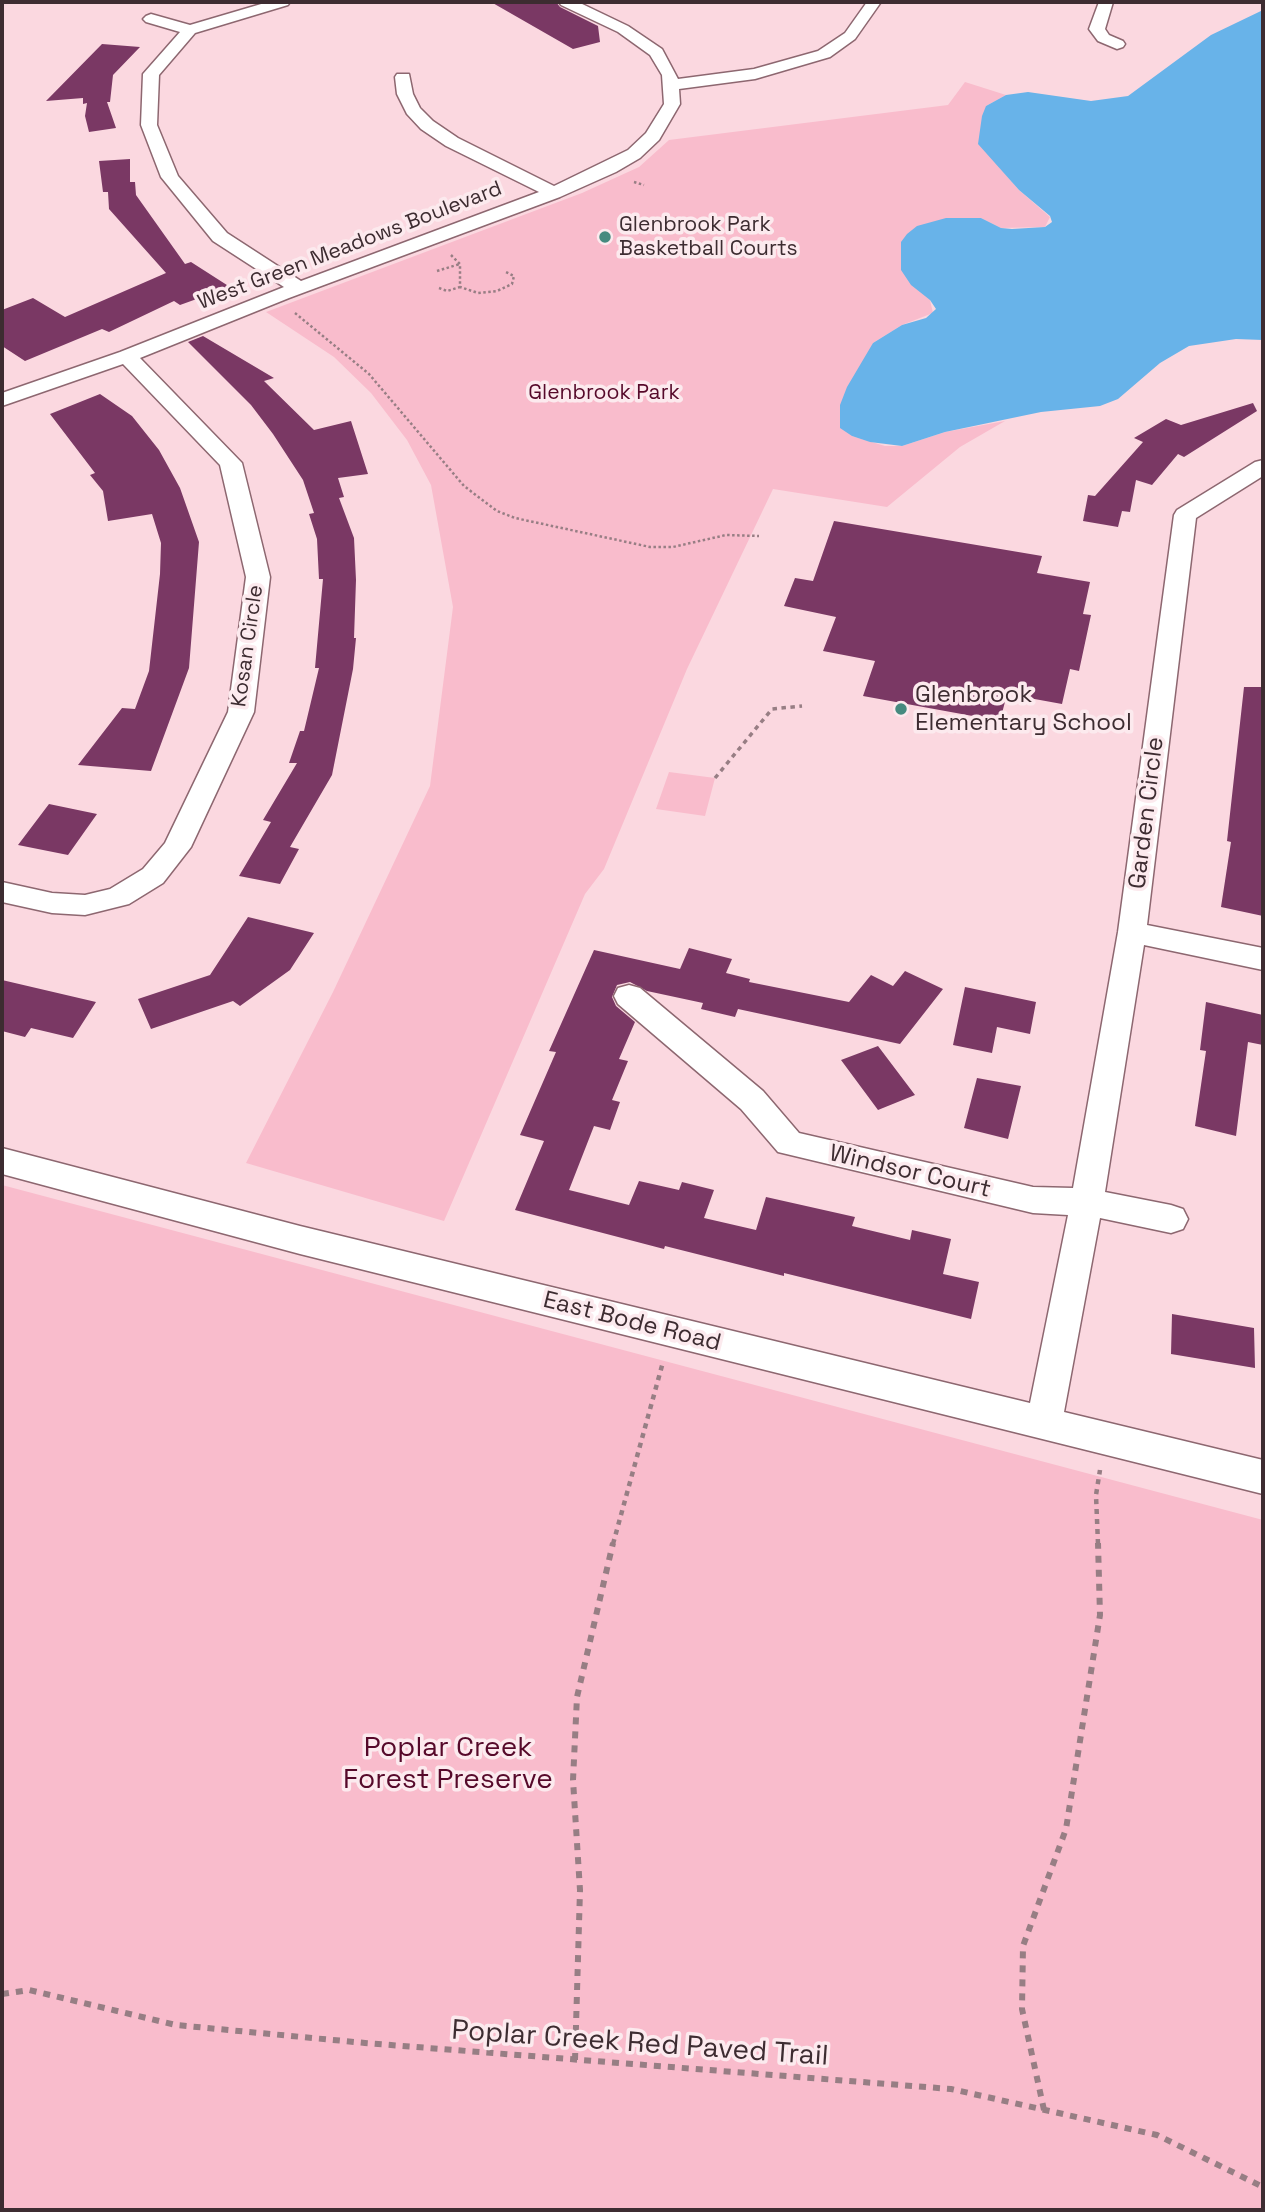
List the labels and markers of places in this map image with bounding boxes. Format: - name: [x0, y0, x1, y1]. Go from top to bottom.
- place label: Glenbrook Park Basketball Courts: [619, 212, 798, 262]
- marker: Glenbrook Park Basketball Courts: [597, 229, 613, 245]
- place label: Glenbrook Elementary School: [915, 681, 1132, 737]
- marker: Glenbrook Elementary School: [893, 701, 909, 717]

